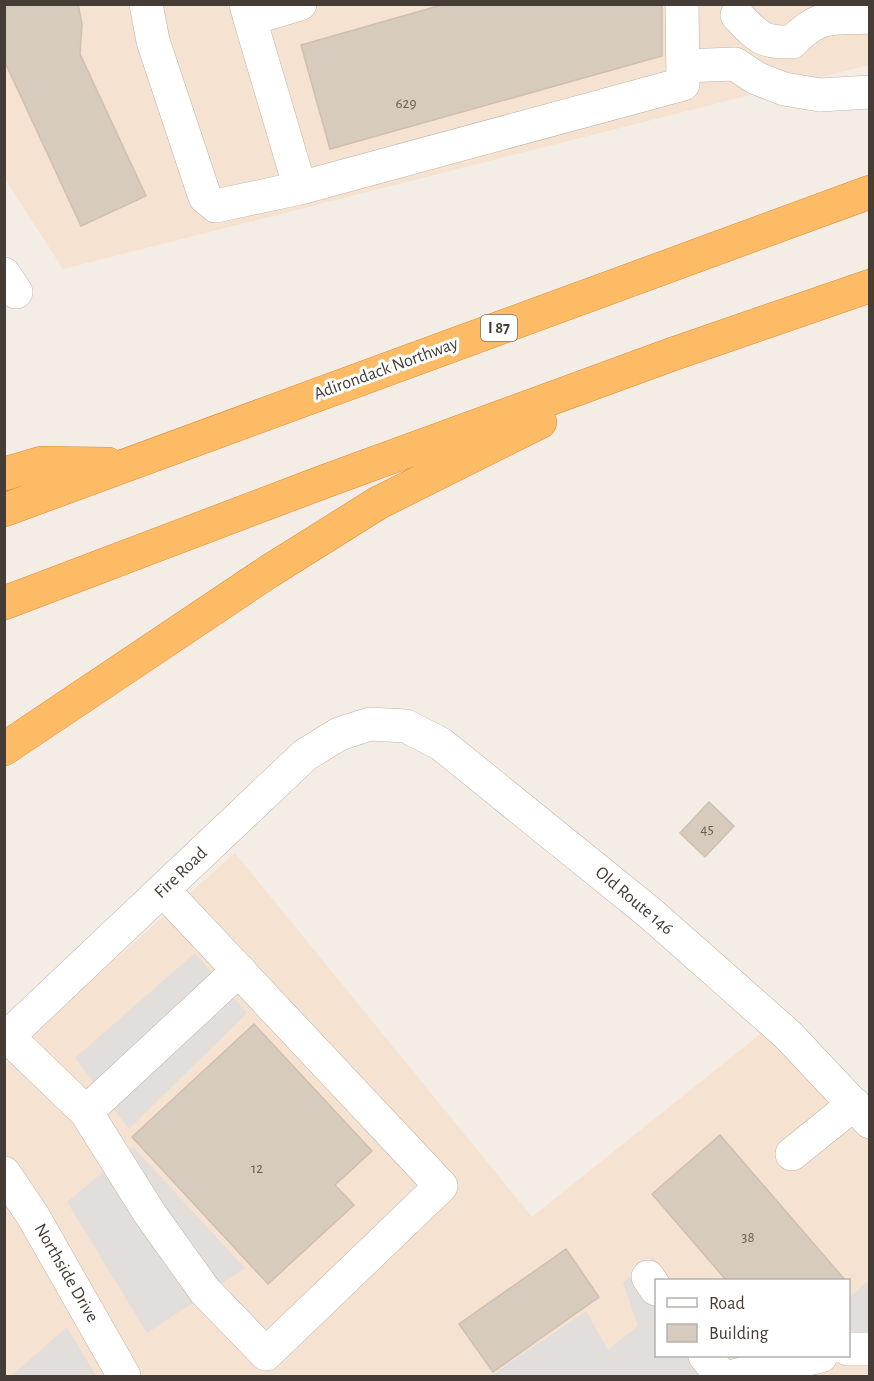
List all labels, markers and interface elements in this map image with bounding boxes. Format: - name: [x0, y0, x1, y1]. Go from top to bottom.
- house number: 629: [396, 96, 416, 111]
- road number: I 87: [481, 315, 517, 341]
- street label: Adirondack Northway: [311, 334, 461, 403]
- house number: 45: [700, 822, 714, 837]
- street label: Fire Road: [151, 844, 211, 902]
- street label: Old Route 146: [592, 863, 676, 939]
- house number: 12: [251, 1161, 263, 1176]
- street label: Northside Drive: [31, 1221, 101, 1325]
- house number: 38: [741, 1230, 755, 1245]
- legend: [655, 1279, 850, 1357]
- text: Road: [709, 1295, 745, 1313]
- text: Building: [709, 1325, 769, 1343]

